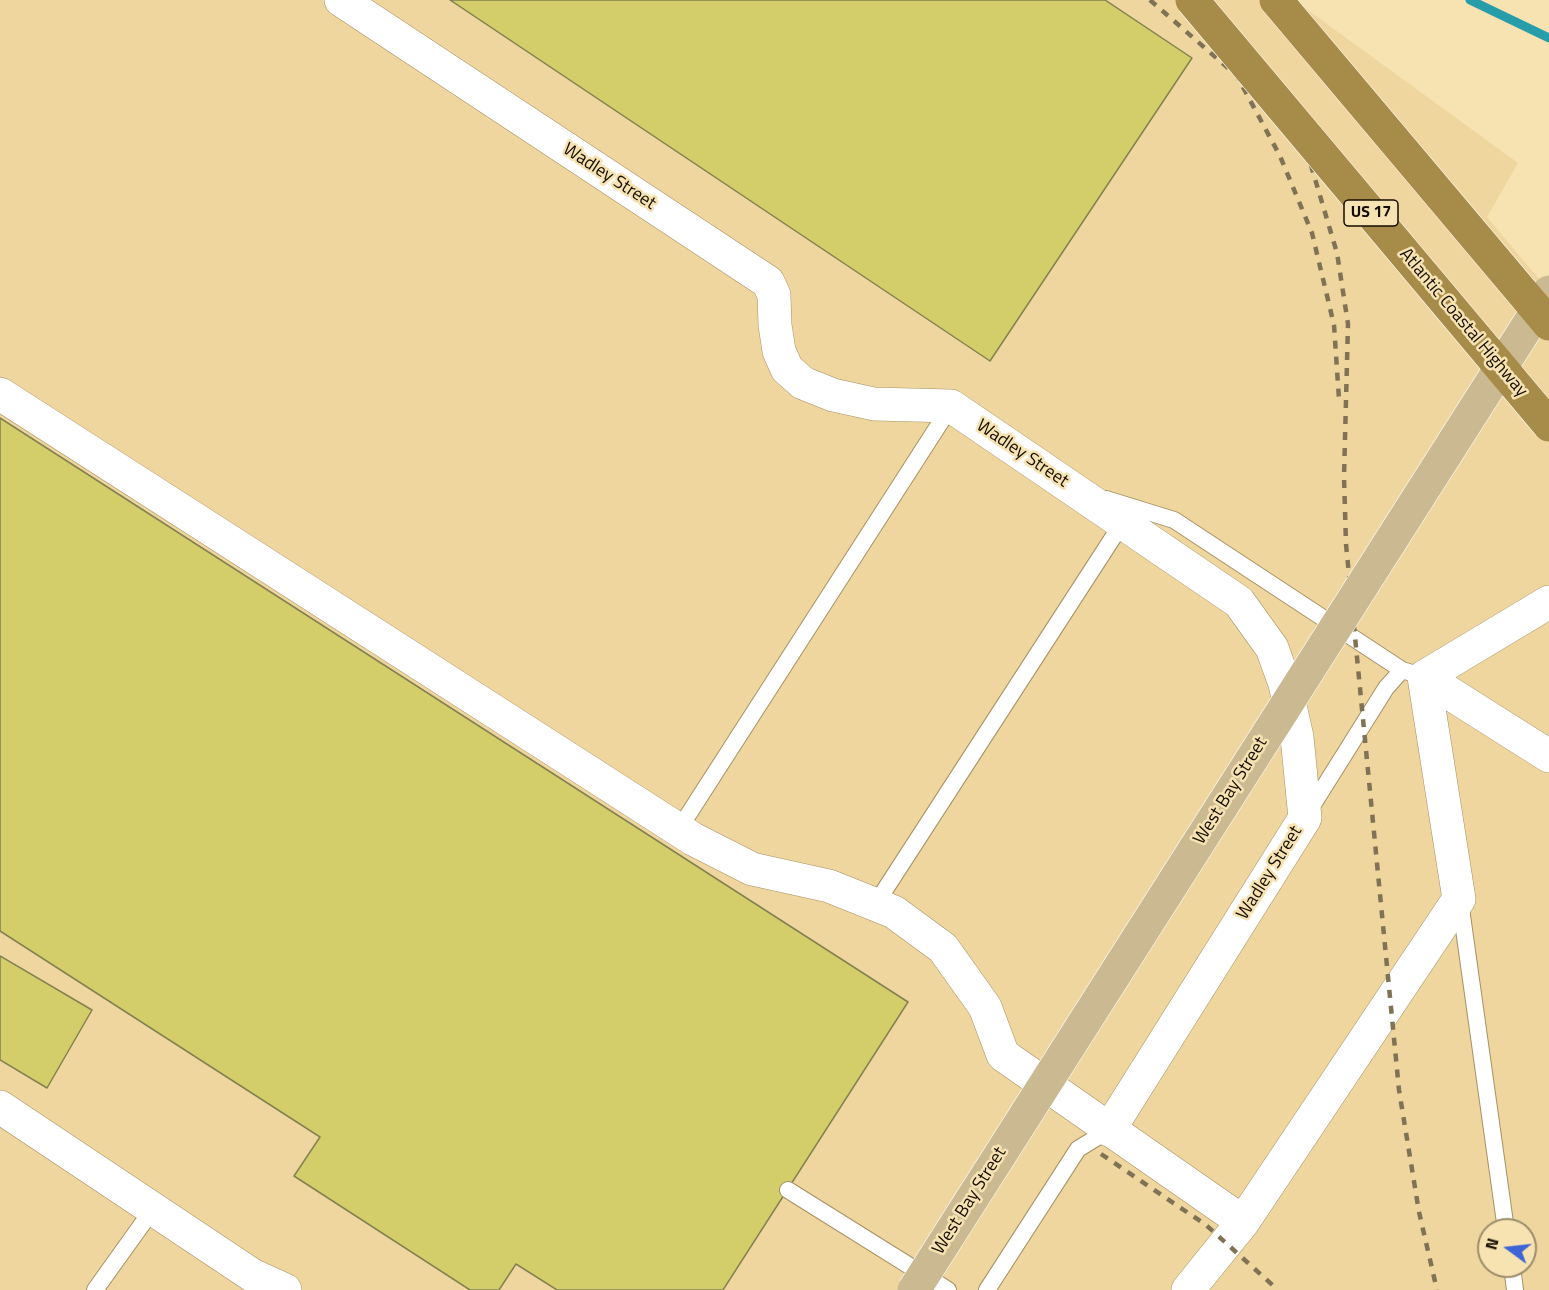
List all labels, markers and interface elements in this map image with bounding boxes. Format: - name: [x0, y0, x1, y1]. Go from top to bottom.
- street label: Wadley Street: [559, 139, 659, 215]
- road number: US 17: [1344, 200, 1398, 226]
- street label: Atlantic Coastal Highway: [1394, 244, 1532, 402]
- street label: Wadley Street: [972, 415, 1072, 493]
- street label: West Bay Street: [1189, 733, 1273, 849]
- street label: Wadley Street: [1233, 822, 1307, 924]
- street label: West Bay Street: [928, 1143, 1012, 1259]
- north arrow: [1477, 1218, 1537, 1278]
- text: N: [1479, 1235, 1505, 1252]

